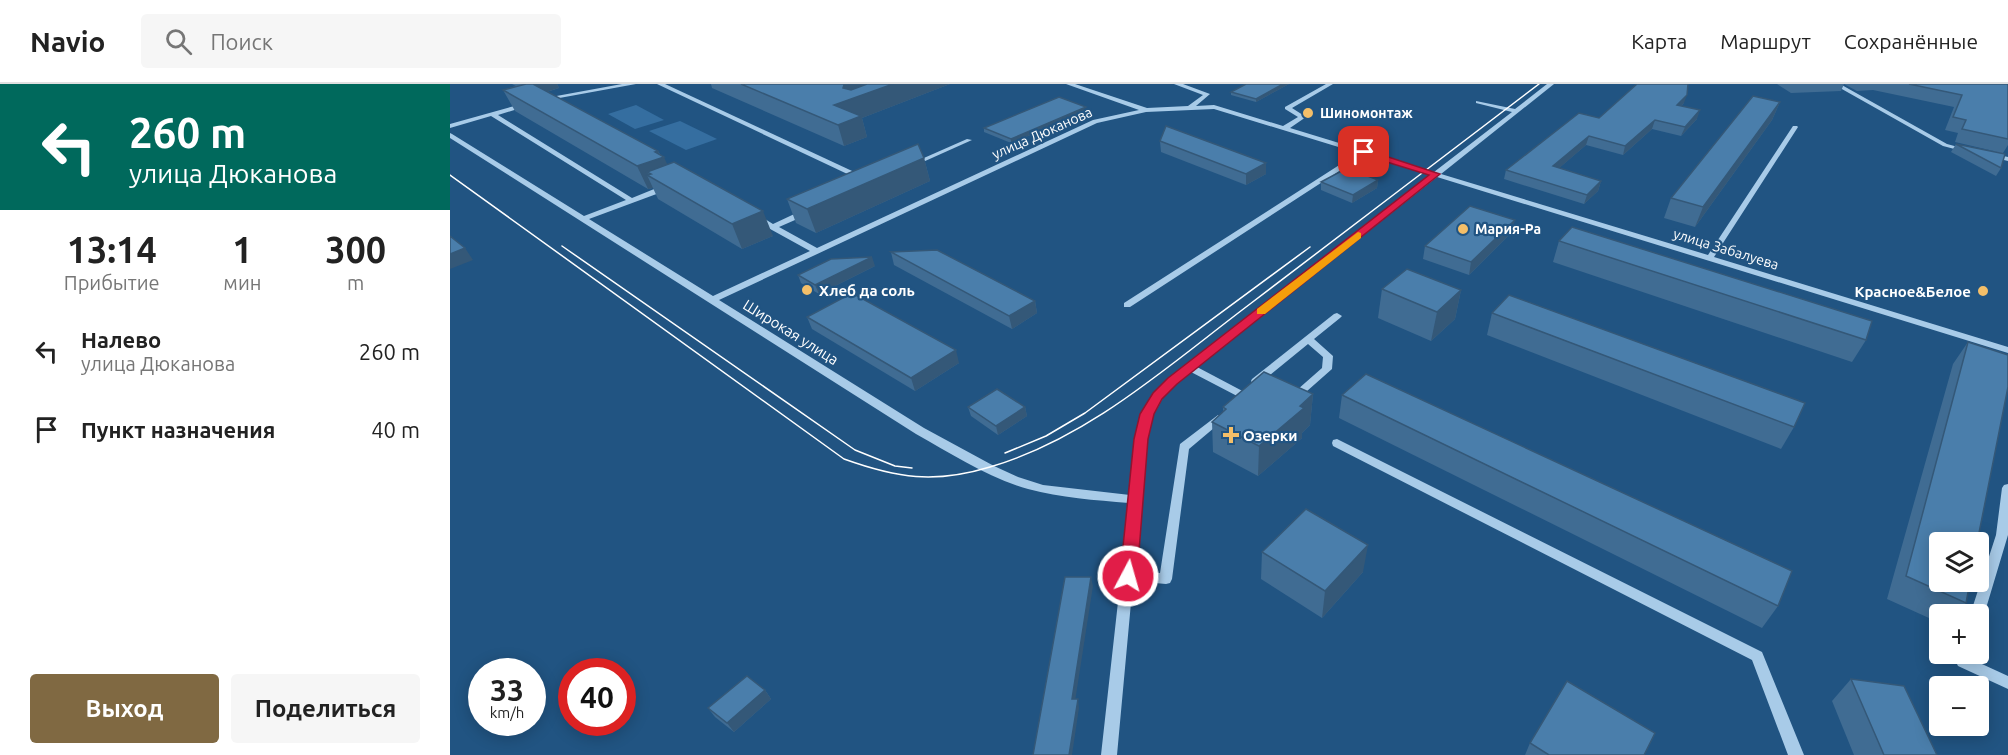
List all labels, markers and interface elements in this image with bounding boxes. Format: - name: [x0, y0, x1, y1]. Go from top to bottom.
- search box: [141, 14, 561, 68]
- icon: search: [162, 25, 195, 58]
- text: Navio: [30, 26, 105, 57]
- text: Поиск: [210, 29, 273, 54]
- text: Карта: [1631, 29, 1687, 53]
- text: Маршрут: [1720, 29, 1811, 53]
- text: Сохранённые: [1844, 29, 1978, 53]
- street label: улица Дюканова: [989, 104, 1095, 162]
- place label: Шиномонтаж: [1320, 105, 1413, 121]
- marker: Шиномонтаж: [1301, 106, 1315, 120]
- icon: left: [30, 108, 108, 186]
- text: 260 m: [129, 109, 246, 156]
- pin: [1338, 126, 1389, 177]
- icon: arrive: [1347, 135, 1380, 168]
- text: улица Дюканова: [129, 158, 337, 188]
- place label: Мария-Ра: [1475, 221, 1541, 237]
- marker: Мария-Ра: [1456, 222, 1470, 236]
- street label: улица Забалуева: [1671, 225, 1781, 273]
- text: 13:14: [67, 229, 157, 270]
- text: 1: [232, 229, 253, 270]
- text: 300: [325, 229, 386, 270]
- text: Прибытие: [64, 271, 160, 294]
- text: мин: [223, 271, 261, 294]
- text: m: [347, 271, 364, 294]
- place label: Хлеб да соль: [819, 282, 915, 299]
- marker: Хлеб да соль: [800, 283, 814, 297]
- place label: Красное&Белое: [1854, 283, 1971, 300]
- marker: Красное&Белое: [1976, 284, 1990, 298]
- street label: Широкая улица: [740, 296, 842, 368]
- text: Налево: [81, 327, 161, 352]
- icon: left: [30, 335, 63, 368]
- text: 260 m: [359, 339, 420, 364]
- text: улица Дюканова: [81, 352, 235, 375]
- icon: arrive: [30, 413, 63, 446]
- text: Пункт назначения: [81, 417, 275, 442]
- text: 40 m: [371, 417, 420, 442]
- place label: Озерки: [1243, 427, 1298, 444]
- marker: Озерки: [1224, 428, 1238, 442]
- map controls: [1929, 532, 1989, 736]
- button: layers: [1929, 532, 1989, 592]
- position arrow: [1096, 544, 1160, 608]
- button: +: [1929, 604, 1989, 664]
- speed limit sign: 40: [558, 658, 636, 736]
- text: 33: [490, 673, 524, 707]
- button: Выход: [30, 674, 219, 743]
- button: Поделиться: [231, 674, 420, 743]
- button: −: [1929, 676, 1989, 736]
- text: km/h: [490, 704, 524, 721]

